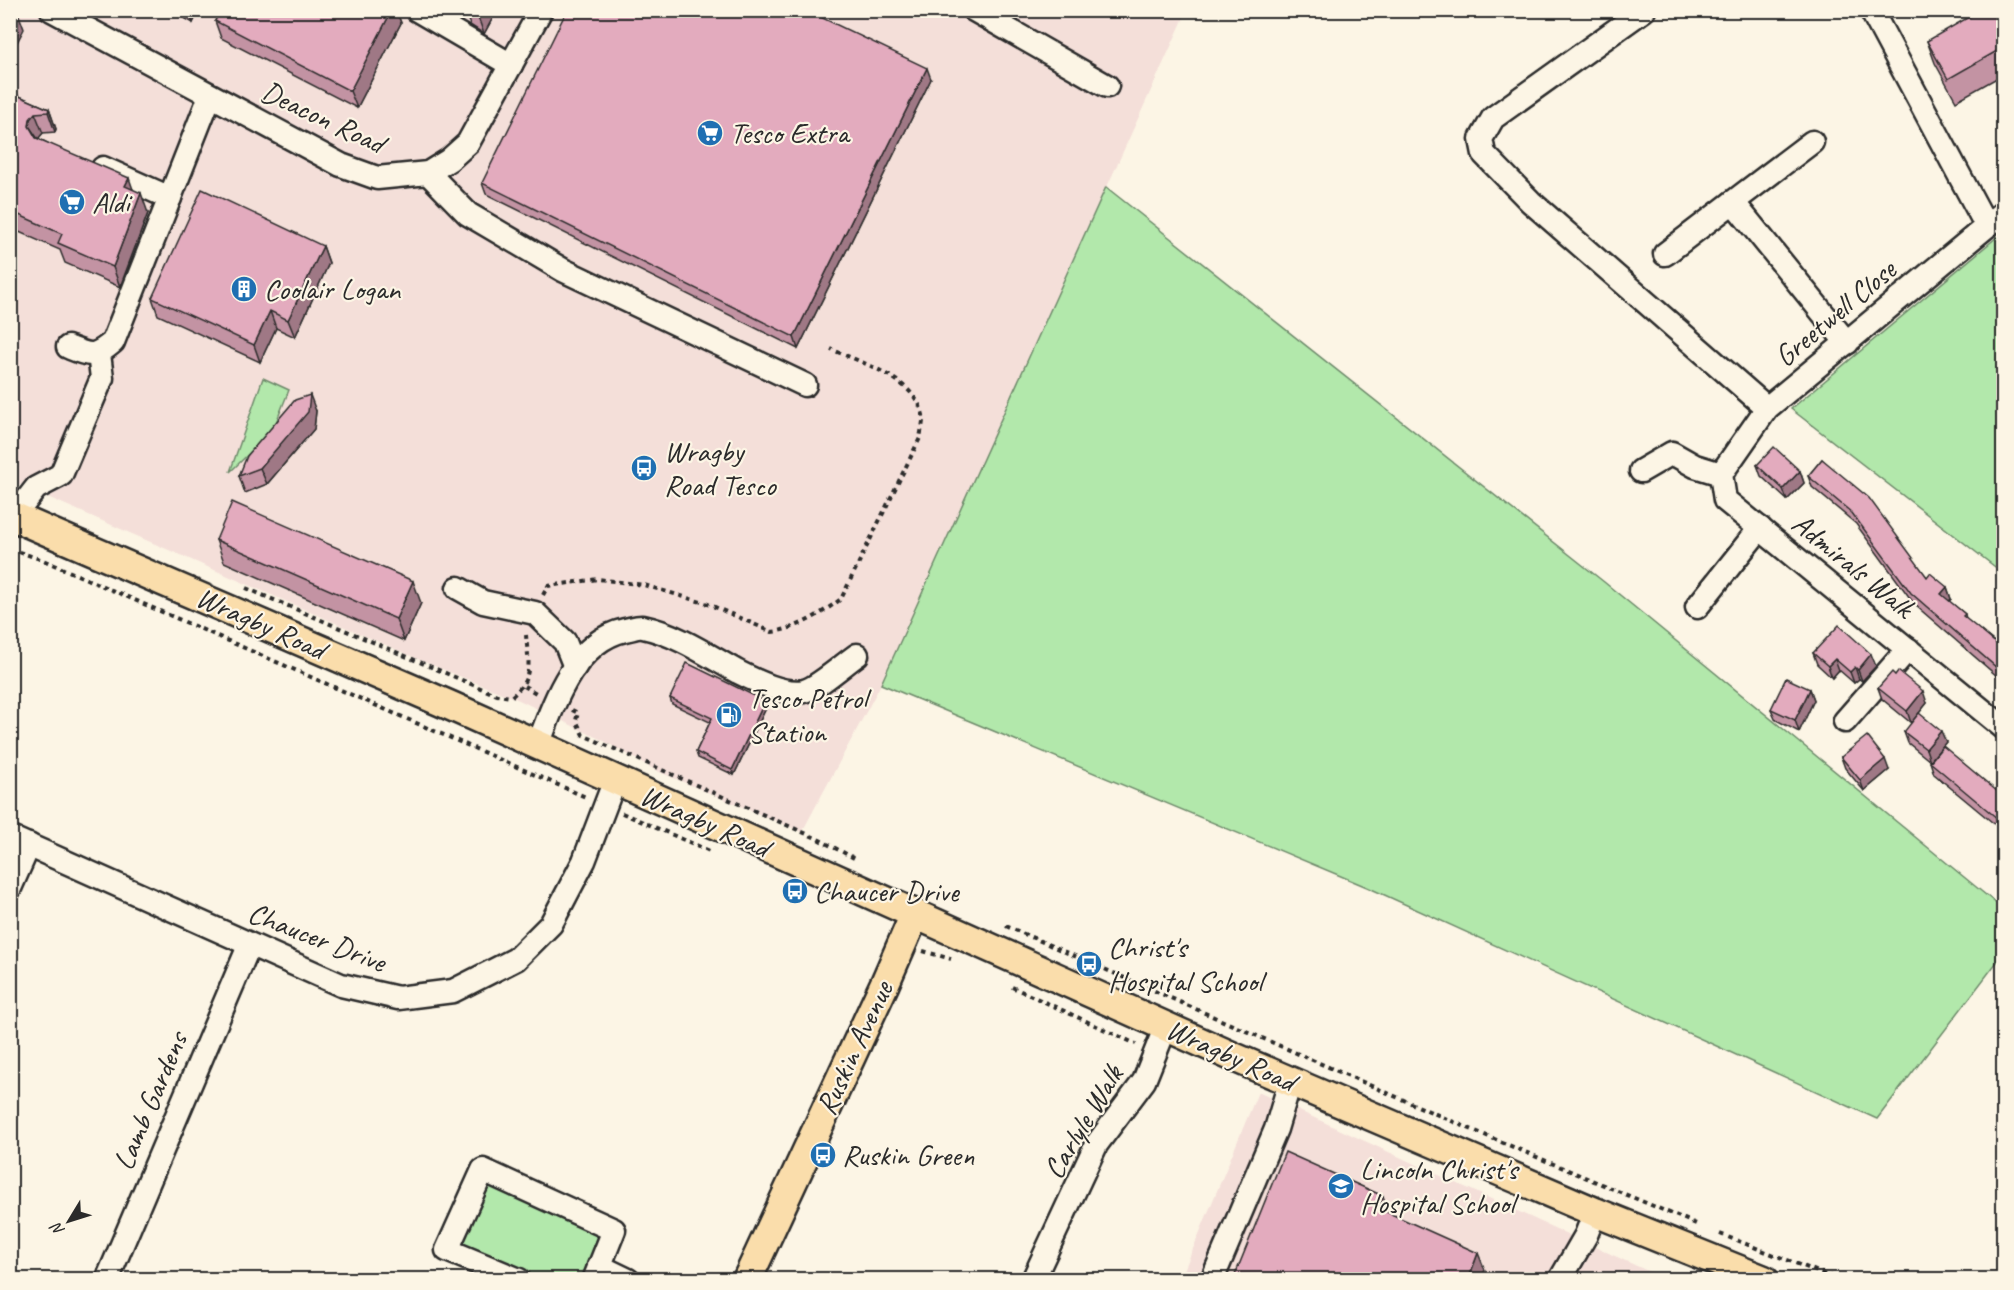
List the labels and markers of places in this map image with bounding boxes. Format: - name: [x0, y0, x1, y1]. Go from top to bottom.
- place label: Tesco Extra: [730, 114, 851, 152]
- supermarket icon: Tesco Extra: [695, 118, 725, 148]
- place label: Aldi: [92, 183, 133, 221]
- supermarket icon: Aldi: [57, 187, 87, 217]
- place label: Coolair Logan: [264, 270, 402, 308]
- building icon: Coolair Logan: [229, 274, 259, 304]
- place label: Wragby Road Tesco: [664, 432, 777, 504]
- bus stop icon: Wragby Road Tesco: [629, 453, 659, 483]
- place label: Tesco Petrol Station: [748, 679, 872, 751]
- fuel station icon: Tesco Petrol Station: [714, 700, 744, 730]
- place label: Chaucer Drive: [814, 872, 961, 910]
- bus stop icon: Chaucer Drive: [780, 876, 810, 906]
- place label: Christ's Hospital School: [1108, 928, 1267, 1000]
- bus stop icon: Christ's Hospital School: [1074, 949, 1104, 979]
- place label: Ruskin Green: [842, 1136, 975, 1174]
- bus stop icon: Ruskin Green: [808, 1140, 838, 1170]
- place label: Lincoln Christ's Hospital School: [1360, 1150, 1520, 1222]
- school or university icon: Lincoln Christ's Hospital School: [1326, 1171, 1356, 1201]

